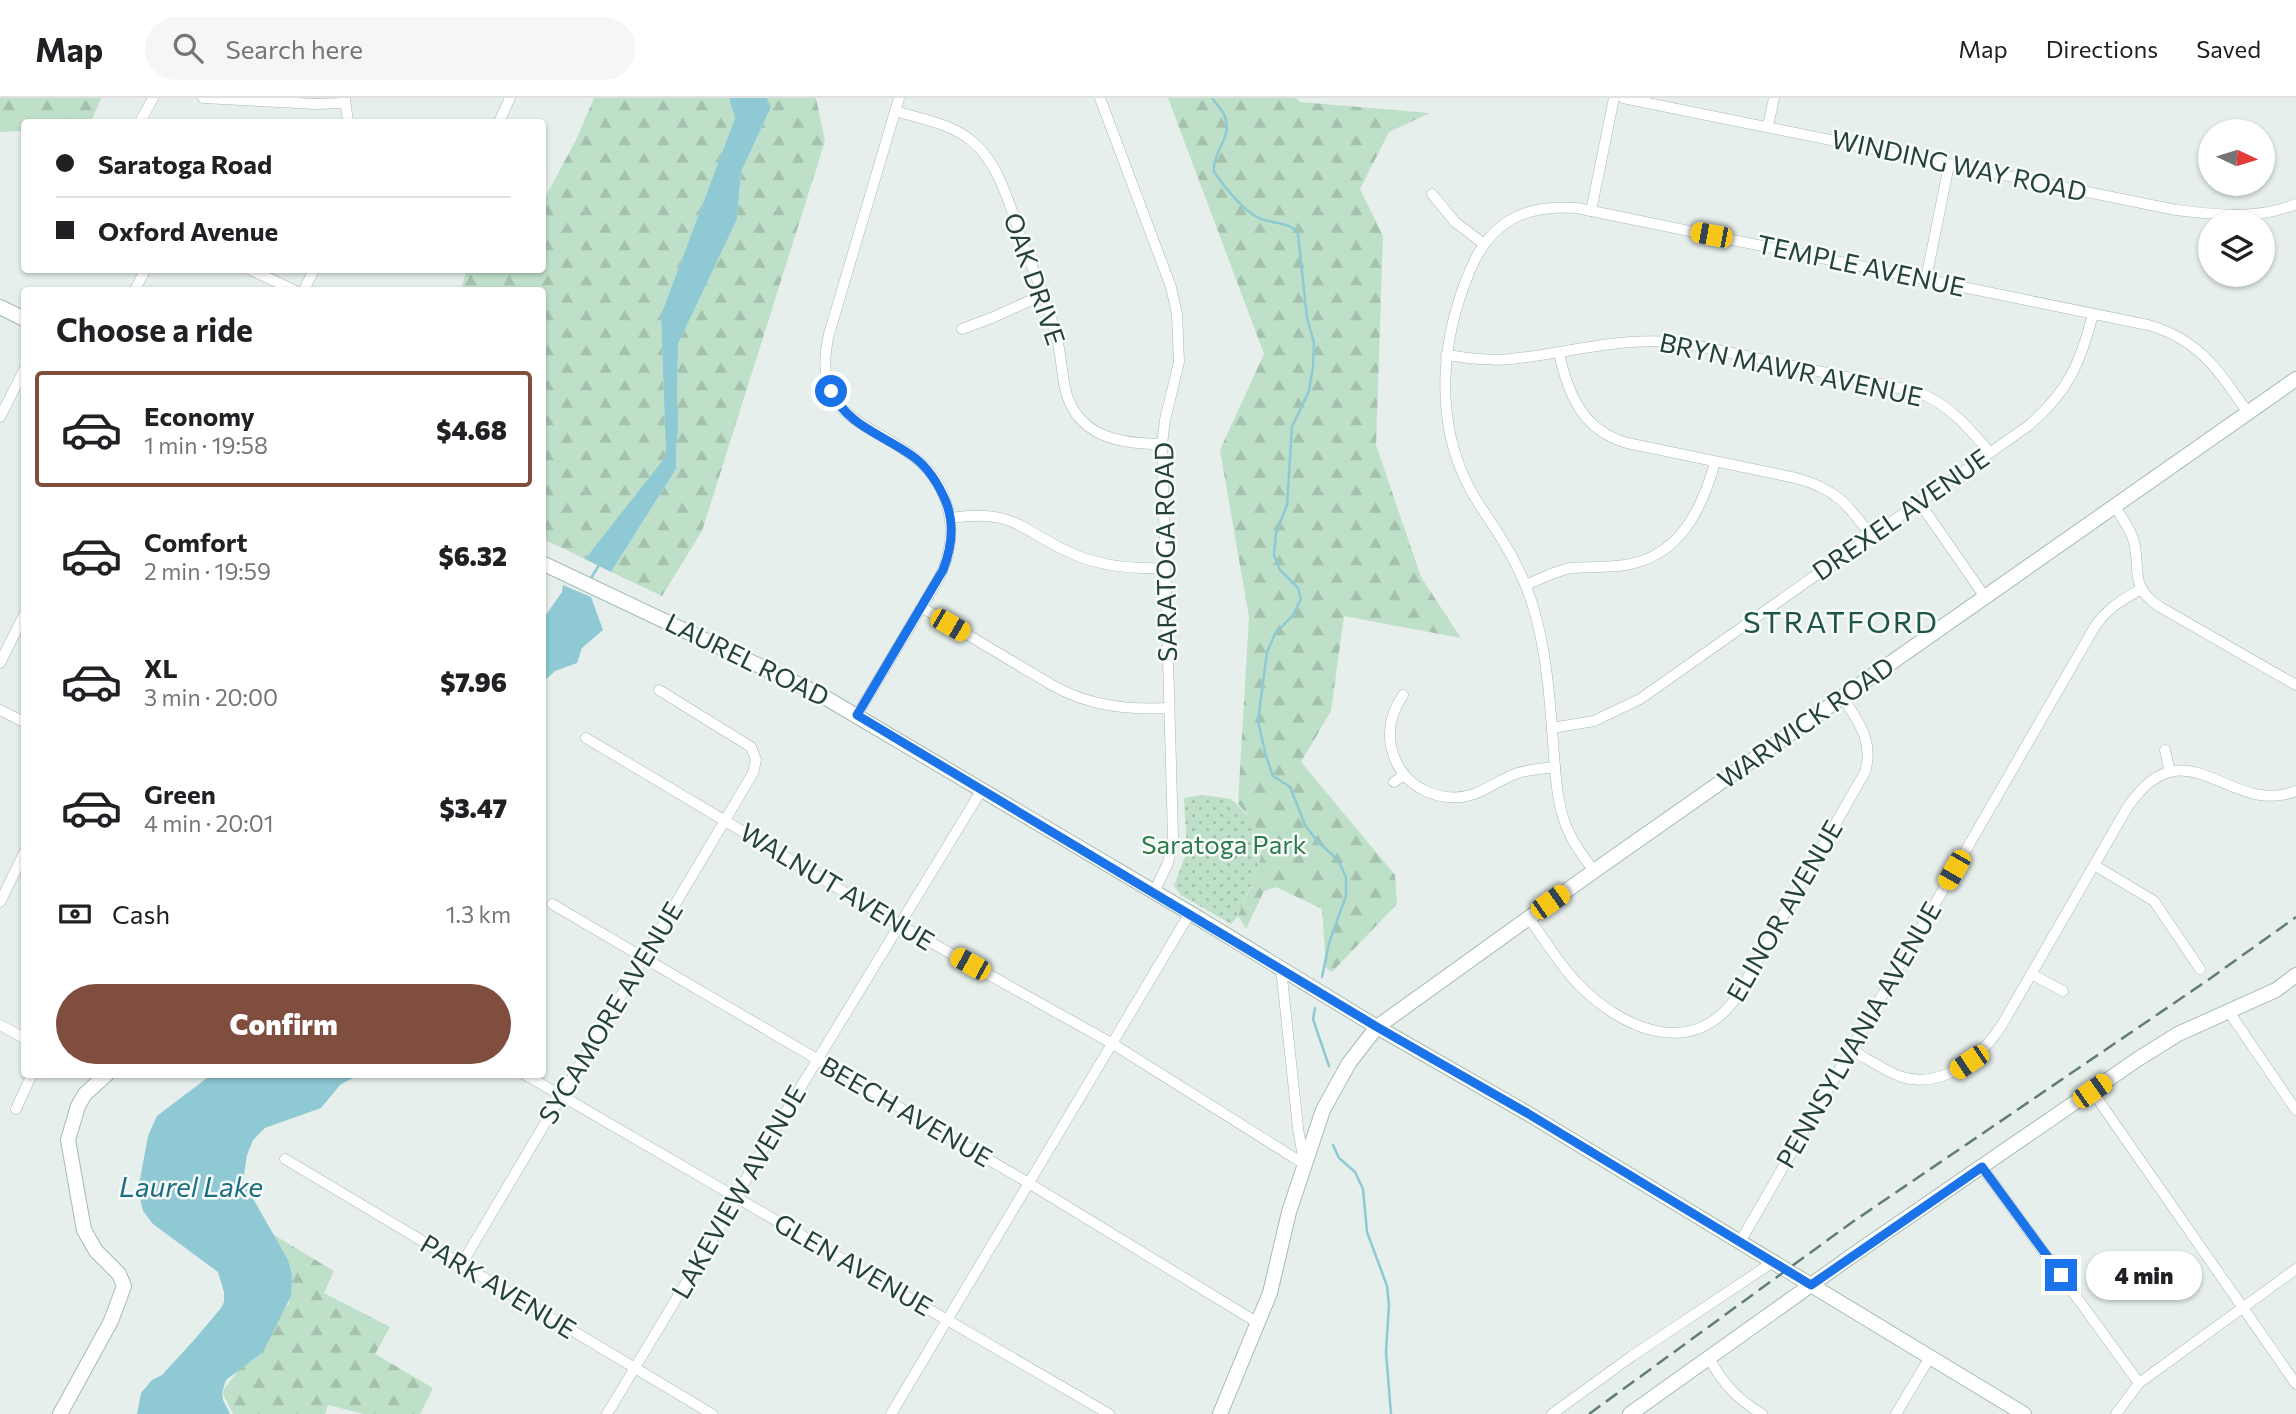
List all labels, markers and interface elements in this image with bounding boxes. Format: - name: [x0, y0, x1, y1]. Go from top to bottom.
- search box: [145, 17, 635, 80]
- text: Map: [35, 28, 103, 69]
- icon: search: [169, 29, 207, 67]
- text: Search here: [225, 33, 363, 64]
- text: Map: [1958, 34, 2008, 63]
- text: Directions: [2046, 34, 2158, 63]
- text: Saved: [2196, 34, 2261, 63]
- north arrow: [2198, 119, 2275, 196]
- map controls: [2198, 119, 2275, 287]
- street label: WINDING WAY ROAD: [1829, 122, 2090, 207]
- text: Saratoga Road: [98, 148, 272, 179]
- street label: OAK DRIVE: [998, 208, 1073, 349]
- button: layers: [2198, 210, 2275, 287]
- text: Oxford Avenue: [98, 215, 278, 246]
- car: [1689, 221, 1734, 249]
- street label: TEMPLE AVENUE: [1754, 227, 1968, 302]
- text: Choose a ride: [56, 309, 253, 349]
- street label: BRYN MAWR AVENUE: [1657, 325, 1926, 412]
- route start: [815, 375, 847, 407]
- icon: car: [60, 398, 123, 461]
- text: Economy: [144, 400, 255, 431]
- text: $4.68: [436, 414, 507, 445]
- text: 1 min · 19:58: [144, 431, 268, 459]
- street label: DREXEL AVENUE: [1806, 441, 1994, 586]
- street label: SARATOGA ROAD: [1147, 442, 1182, 662]
- icon: car: [60, 524, 123, 587]
- text: Comfort: [144, 526, 247, 557]
- text: $6.32: [439, 540, 507, 571]
- text: 2 min · 19:59: [144, 557, 271, 585]
- district label: STRATFORD: [1743, 602, 1939, 639]
- car: [927, 605, 974, 645]
- street label: LAUREL ROAD: [661, 606, 835, 712]
- street label: WARWICK ROAD: [1711, 649, 1899, 794]
- icon: car: [60, 650, 123, 713]
- text: XL: [144, 652, 178, 683]
- text: $7.96: [440, 666, 507, 697]
- text: 3 min · 20:00: [144, 683, 278, 711]
- icon: car: [60, 776, 123, 839]
- text: Green: [144, 778, 216, 809]
- text: $3.47: [439, 792, 507, 823]
- text: 4 min · 20:01: [144, 809, 274, 837]
- street label: ELINOR AVENUE: [1719, 814, 1848, 1006]
- street label: WALNUT AVENUE: [735, 816, 940, 956]
- park label: Saratoga Park: [1141, 828, 1307, 859]
- car: [1935, 847, 1974, 893]
- car: [1527, 881, 1574, 923]
- icon: cash: [56, 895, 94, 933]
- street label: SYCAMORE AVENUE: [531, 896, 688, 1129]
- street label: PENNSYLVANIA AVENUE: [1769, 896, 1947, 1173]
- text: Cash: [112, 898, 170, 929]
- text: 1.3 km: [446, 900, 511, 928]
- car: [947, 945, 994, 983]
- button: Confirm: [56, 984, 511, 1064]
- car: [1946, 1042, 1993, 1082]
- street label: BEECH AVENUE: [815, 1049, 998, 1172]
- car: [2069, 1070, 2116, 1112]
- street label: LAKEVIEW AVENUE: [664, 1079, 811, 1303]
- water label: Laurel Lake: [119, 1169, 263, 1203]
- street label: GLEN AVENUE: [769, 1206, 938, 1321]
- street label: PARK AVENUE: [415, 1227, 582, 1344]
- callout: 4 min: [2086, 1250, 2201, 1300]
- route end: [2045, 1259, 2077, 1291]
- text: 4 min: [2115, 1261, 2173, 1289]

